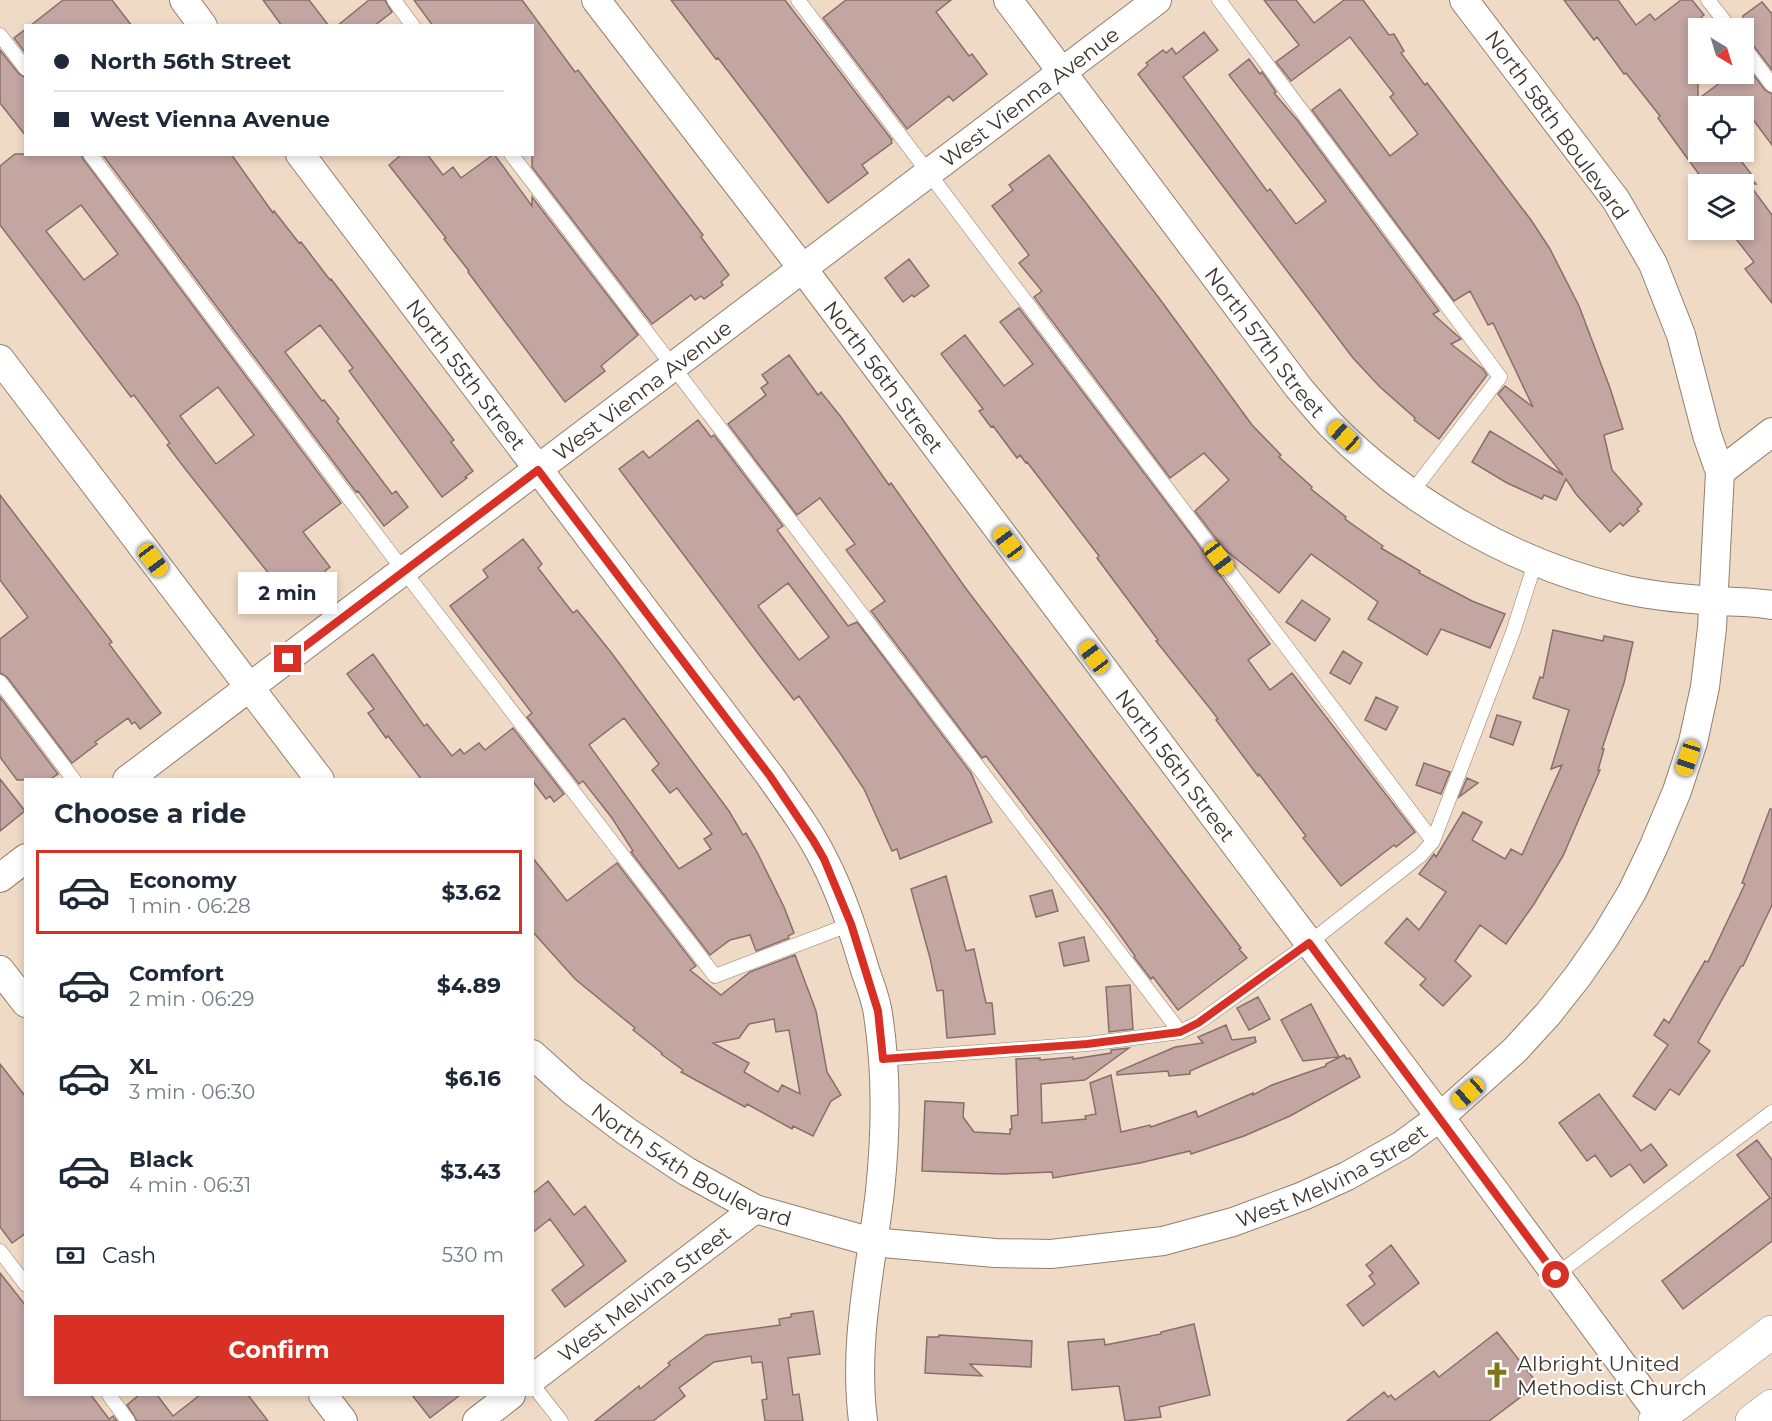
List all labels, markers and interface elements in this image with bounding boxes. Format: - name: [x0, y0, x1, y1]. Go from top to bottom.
- north arrow: [1688, 18, 1754, 84]
- map controls: [1688, 18, 1754, 240]
- street label: West Vienna Avenue: [935, 21, 1124, 172]
- street label: North 58th Boulevard: [1480, 26, 1634, 224]
- text: North 56th Street: [90, 48, 291, 75]
- button: locate: [1688, 96, 1754, 162]
- text: West Vienna Avenue: [90, 106, 330, 133]
- button: layers: [1688, 174, 1754, 240]
- street label: North 57th Street: [1200, 262, 1331, 422]
- street label: North 55th Street: [401, 294, 531, 455]
- street label: North 56th Street: [819, 296, 949, 458]
- street label: West Vienna Avenue: [548, 314, 736, 466]
- car: [1325, 417, 1363, 455]
- car: [990, 523, 1026, 563]
- car: [1201, 538, 1237, 578]
- car: [135, 540, 171, 580]
- callout: 2 min: [238, 572, 338, 614]
- text: 2 min: [258, 581, 317, 605]
- car: [1076, 637, 1112, 677]
- route end: [274, 645, 301, 672]
- street label: North 56th Street: [1111, 684, 1241, 846]
- car: [1674, 738, 1702, 778]
- text: Choose a ride: [54, 797, 246, 830]
- icon: car: [57, 865, 111, 919]
- text: Economy: [129, 867, 237, 894]
- text: $3.62: [442, 879, 501, 906]
- text: 1 min · 06:28: [129, 894, 251, 918]
- icon: car: [57, 958, 111, 1012]
- text: Comfort: [129, 960, 224, 987]
- text: $4.89: [437, 972, 501, 999]
- text: 2 min · 06:29: [129, 987, 254, 1011]
- icon: car: [57, 1051, 111, 1105]
- text: XL: [129, 1053, 158, 1080]
- text: $6.16: [445, 1065, 501, 1092]
- car: [1449, 1074, 1487, 1112]
- text: 3 min · 06:30: [129, 1080, 255, 1104]
- street label: North 54th Boulevard: [587, 1097, 795, 1231]
- street label: West Melvina Street: [1232, 1118, 1432, 1232]
- icon: car: [57, 1144, 111, 1198]
- text: Black: [129, 1146, 193, 1173]
- text: $3.43: [440, 1158, 501, 1185]
- text: 4 min · 06:31: [129, 1173, 251, 1197]
- street label: West Melvina Street: [553, 1220, 735, 1367]
- icon: cash: [54, 1239, 87, 1272]
- text: Cash: [102, 1242, 156, 1269]
- text: 530 m: [442, 1243, 504, 1267]
- route start: [1542, 1261, 1569, 1288]
- button: Confirm: [54, 1315, 504, 1384]
- place label: Albright United Methodist Church: [1517, 1351, 1707, 1400]
- church icon: Albright United Methodist Church: [1482, 1360, 1512, 1390]

